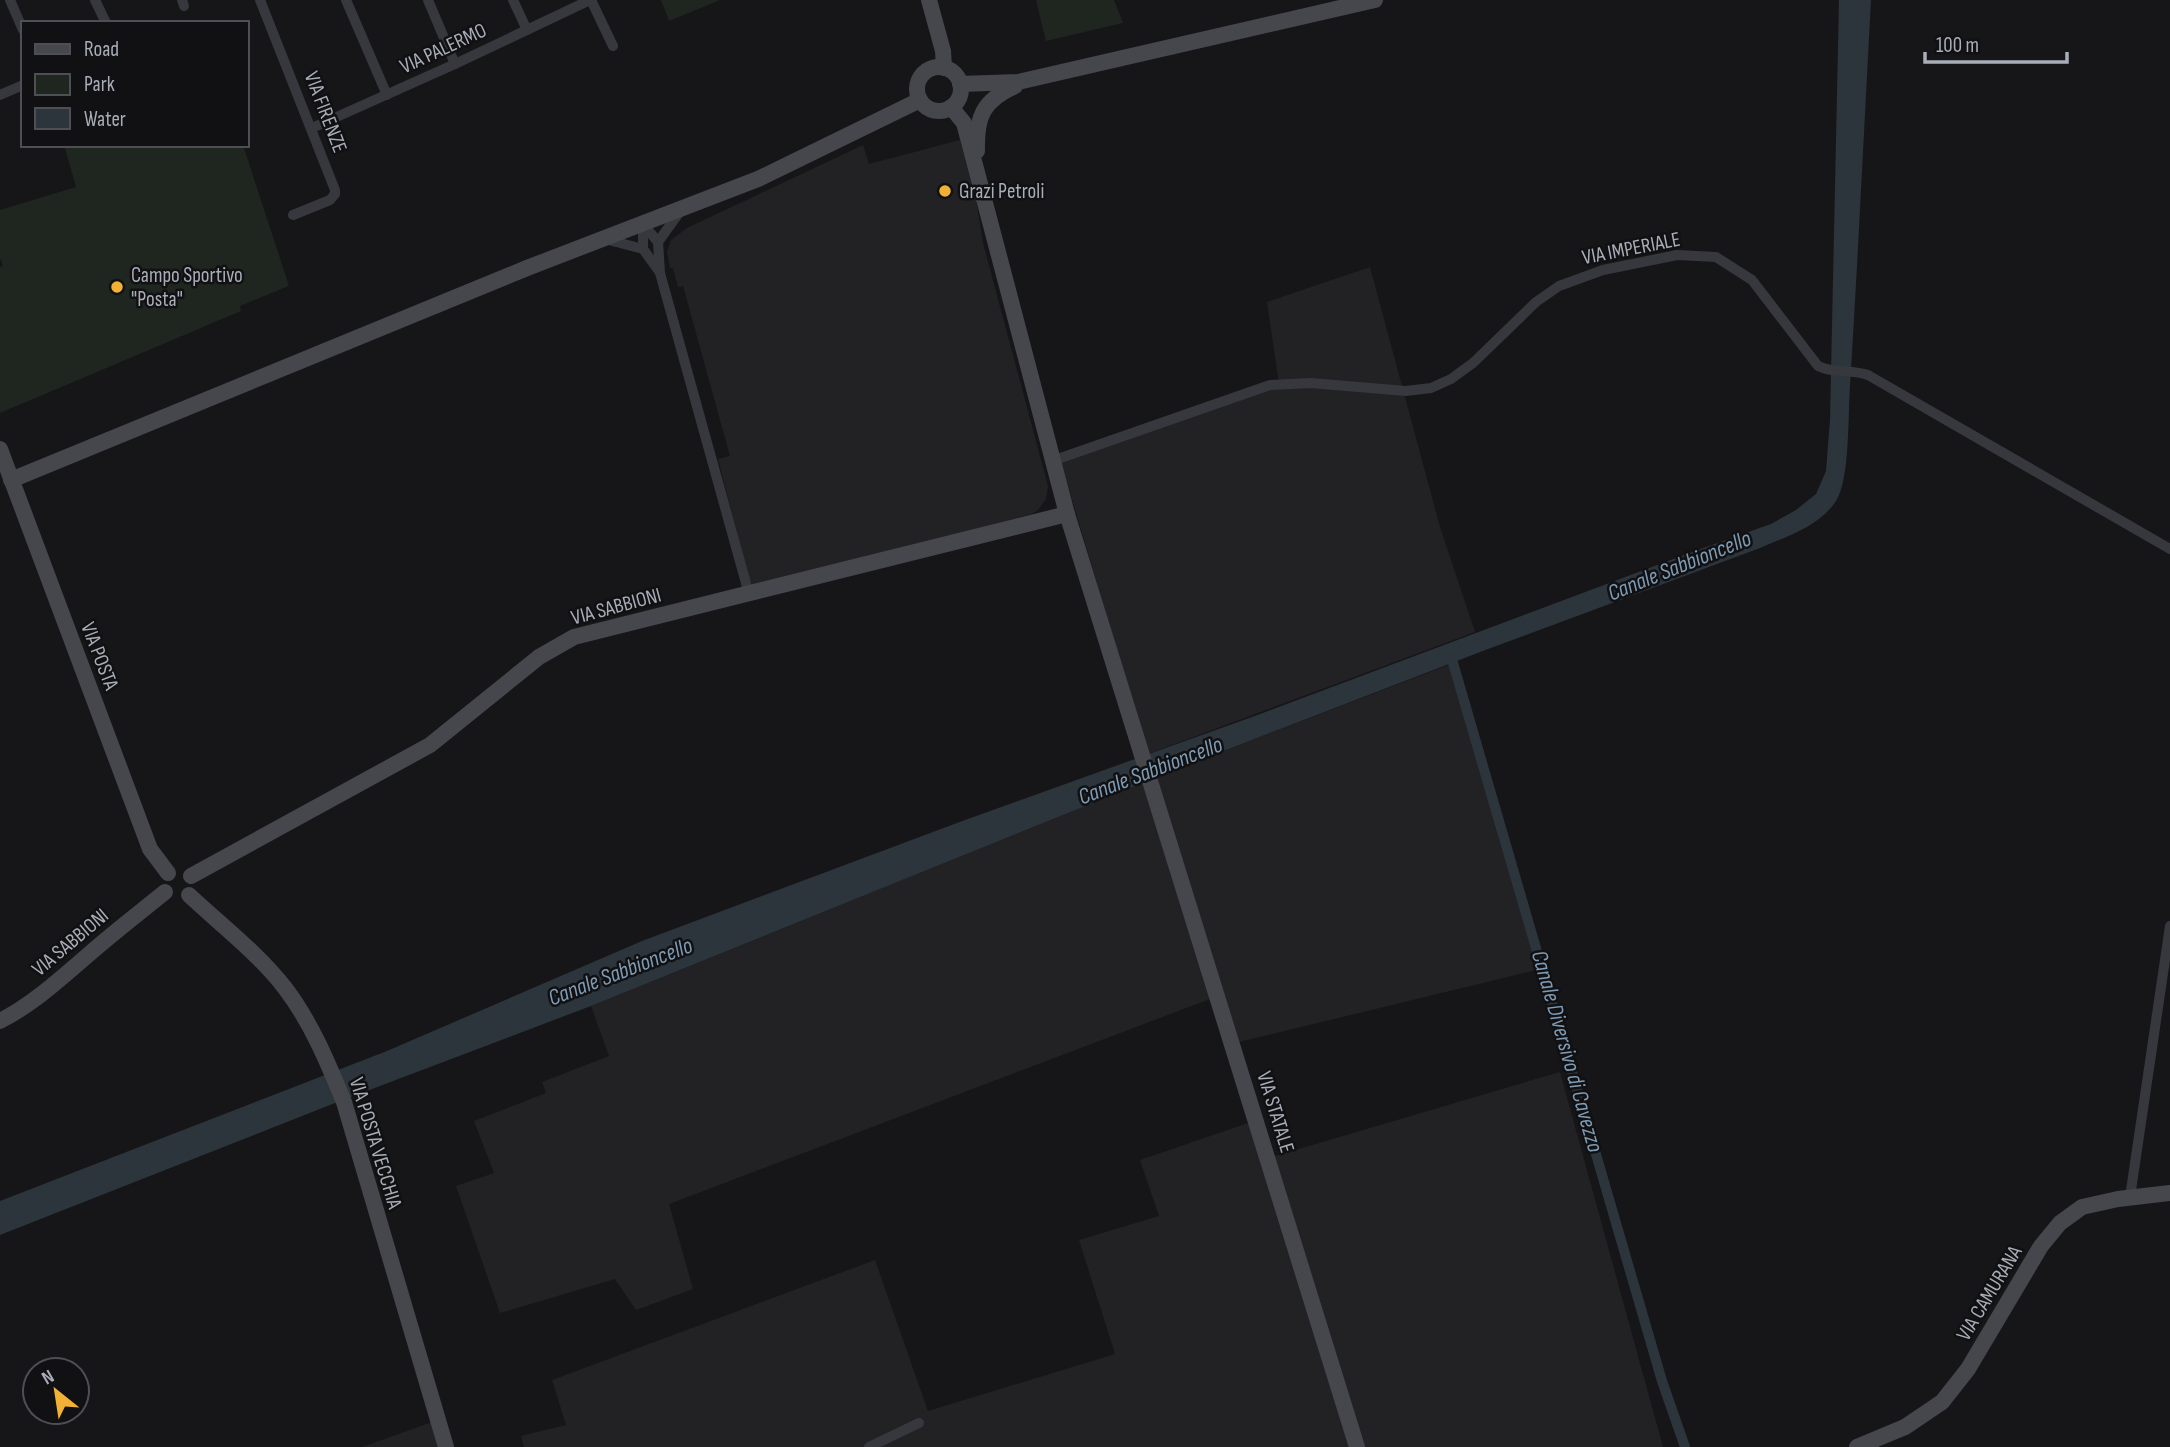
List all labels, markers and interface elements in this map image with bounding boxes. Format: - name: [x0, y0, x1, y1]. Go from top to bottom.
- street label: VIA PALERMO: [396, 18, 490, 79]
- legend: [21, 21, 248, 147]
- scale bar: [1925, 21, 2067, 65]
- text: 100 m: [1936, 33, 1979, 58]
- text: Road: [84, 37, 119, 62]
- street label: VIA FIRENZE: [299, 68, 352, 156]
- text: Park: [84, 72, 115, 97]
- text: Water: [84, 107, 126, 132]
- place label: Grazi Petroli: [959, 179, 1044, 204]
- marker: Grazi Petroli: [937, 183, 953, 199]
- street label: VIA IMPERIALE: [1580, 227, 1682, 270]
- place label: Campo Sportivo "Posta": [131, 263, 243, 312]
- marker: Campo Sportivo "Posta": [109, 279, 125, 295]
- water label: Canale Sabbioncello: [1604, 524, 1756, 607]
- street label: VIA SABBIONI: [568, 582, 664, 630]
- street label: VIA POSTA: [75, 619, 124, 695]
- water label: Canale Sabbioncello: [1074, 730, 1227, 811]
- street label: VIA SABBIONI: [27, 903, 114, 982]
- water label: Canale Sabbioncello: [544, 931, 697, 1012]
- water label: Canale Diversivo di Cavezzo: [1525, 947, 1609, 1156]
- street label: VIA STATALE: [1251, 1068, 1300, 1156]
- street label: VIA POSTA VECCHIA: [344, 1075, 408, 1213]
- street label: VIA CAMURANA: [1951, 1240, 2028, 1345]
- north arrow: [21, 1356, 91, 1426]
- text: N: [38, 1365, 58, 1390]

